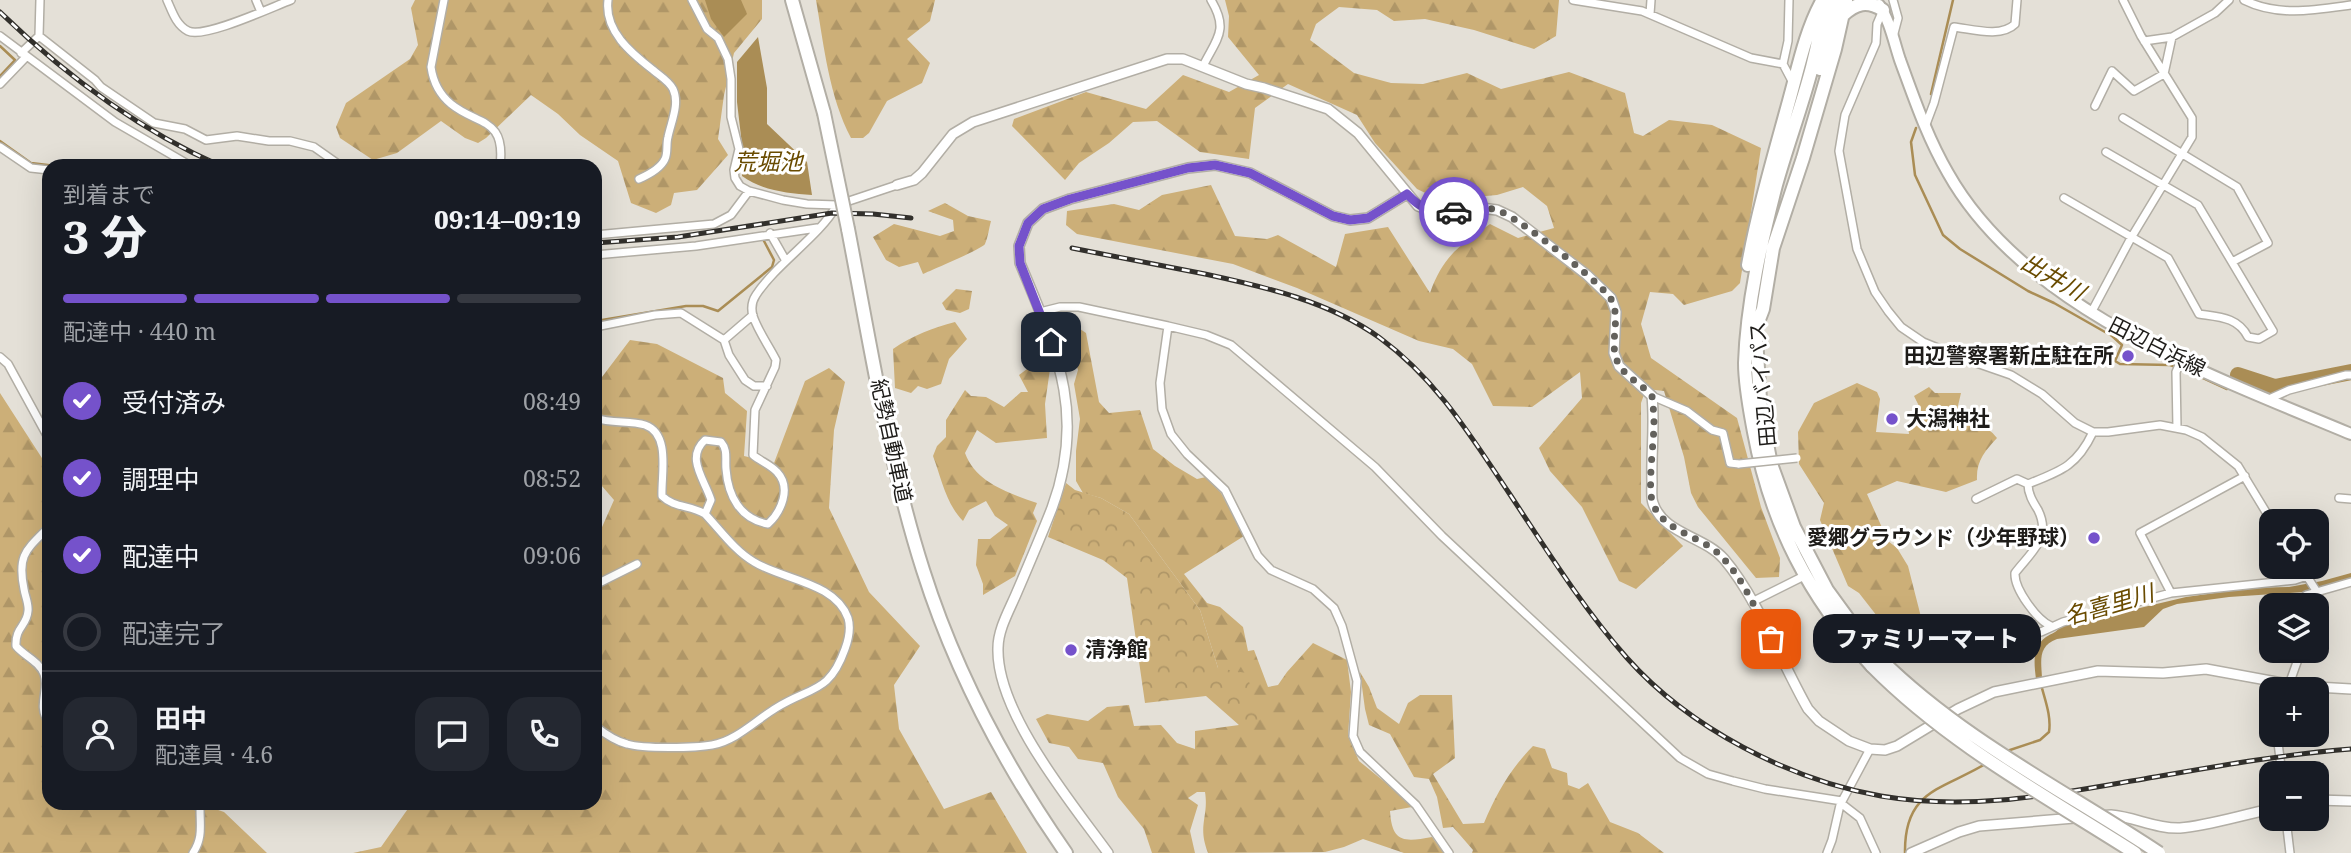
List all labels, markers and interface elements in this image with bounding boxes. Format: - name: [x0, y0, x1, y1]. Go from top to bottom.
- water label: 荒堀池: [734, 145, 805, 177]
- courier: [1419, 177, 1489, 247]
- text: 到着まで: [63, 178, 155, 210]
- icon: car: [1435, 193, 1473, 231]
- text: 09:14–09:19: [434, 201, 581, 237]
- text: 3 分: [63, 205, 147, 267]
- water label: 出井川: [2016, 245, 2094, 309]
- street label: 田辺白浜線: [2104, 310, 2211, 382]
- pin: [1021, 312, 1081, 372]
- text: 配達中 · 440 m: [63, 315, 216, 347]
- street label: 田辺バイパス: [1743, 320, 1781, 448]
- icon: home: [1032, 323, 1070, 361]
- place label: 田辺警察署新庄駐在所: [1904, 341, 2114, 369]
- marker: 田辺警察署新庄駐在所: [2120, 348, 2136, 364]
- street label: 紀勢自動車道: [865, 376, 919, 505]
- icon: check: [63, 382, 101, 420]
- text: 受付済み: [122, 384, 226, 420]
- text: 08:49: [523, 385, 581, 417]
- place label: 大潟神社: [1906, 404, 1990, 432]
- marker: 大潟神社: [1884, 411, 1900, 427]
- icon: check: [63, 459, 101, 497]
- text: 調理中: [122, 461, 200, 497]
- text: 08:52: [523, 462, 581, 494]
- map controls: [2259, 509, 2329, 831]
- button: locate: [2259, 509, 2329, 579]
- place label: 愛郷グラウンド（少年野球）: [1807, 523, 2080, 551]
- marker: 愛郷グラウンド（少年野球）: [2086, 530, 2102, 546]
- icon: check: [63, 536, 101, 574]
- text: 配達中: [122, 538, 200, 574]
- text: 09:06: [523, 539, 581, 571]
- water label: 名喜里川: [2060, 575, 2160, 632]
- button: layers: [2259, 593, 2329, 663]
- pin: [1741, 609, 1801, 669]
- callout: ファミリーマート: [1813, 614, 2040, 664]
- text: 配達完了: [122, 615, 226, 651]
- icon: bag: [1752, 620, 1790, 658]
- text: ファミリーマート: [1835, 622, 2019, 654]
- place label: 清浄館: [1085, 635, 1148, 663]
- marker: 清浄館: [1063, 642, 1079, 658]
- button: +: [2259, 677, 2329, 747]
- button: person: [63, 697, 137, 771]
- button: chat: [415, 697, 489, 771]
- button: phone: [507, 697, 581, 771]
- text: 田中: [155, 700, 207, 736]
- text: 配達員 · 4.6: [155, 738, 273, 770]
- button: −: [2259, 761, 2329, 831]

